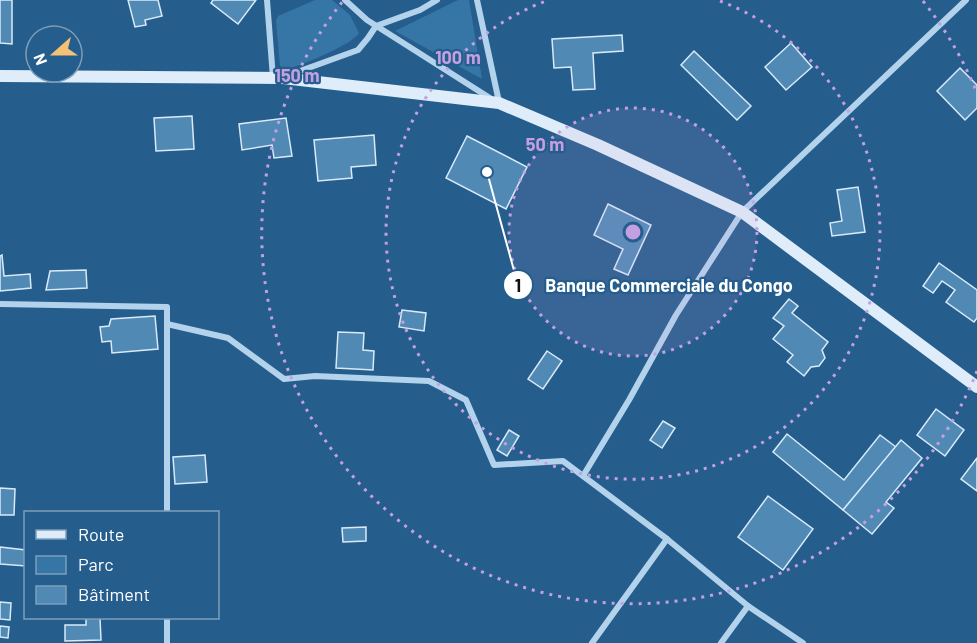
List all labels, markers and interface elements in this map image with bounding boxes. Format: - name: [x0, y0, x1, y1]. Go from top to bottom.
- north arrow: [24, 24, 84, 84]
- text: 100 m: [435, 46, 481, 68]
- text: N: [29, 51, 50, 68]
- text: 150 m: [275, 64, 319, 86]
- text: 50 m: [526, 133, 564, 155]
- centre of rings: [623, 222, 643, 242]
- callout: Banque Commerciale du Congo: [503, 267, 805, 303]
- text: 1: [515, 274, 521, 296]
- text: Banque Commerciale du Congo: [545, 274, 793, 296]
- legend: [24, 511, 219, 619]
- text: Route: [78, 523, 124, 545]
- text: Parc: [78, 553, 114, 575]
- text: Bâtiment: [78, 583, 150, 605]

